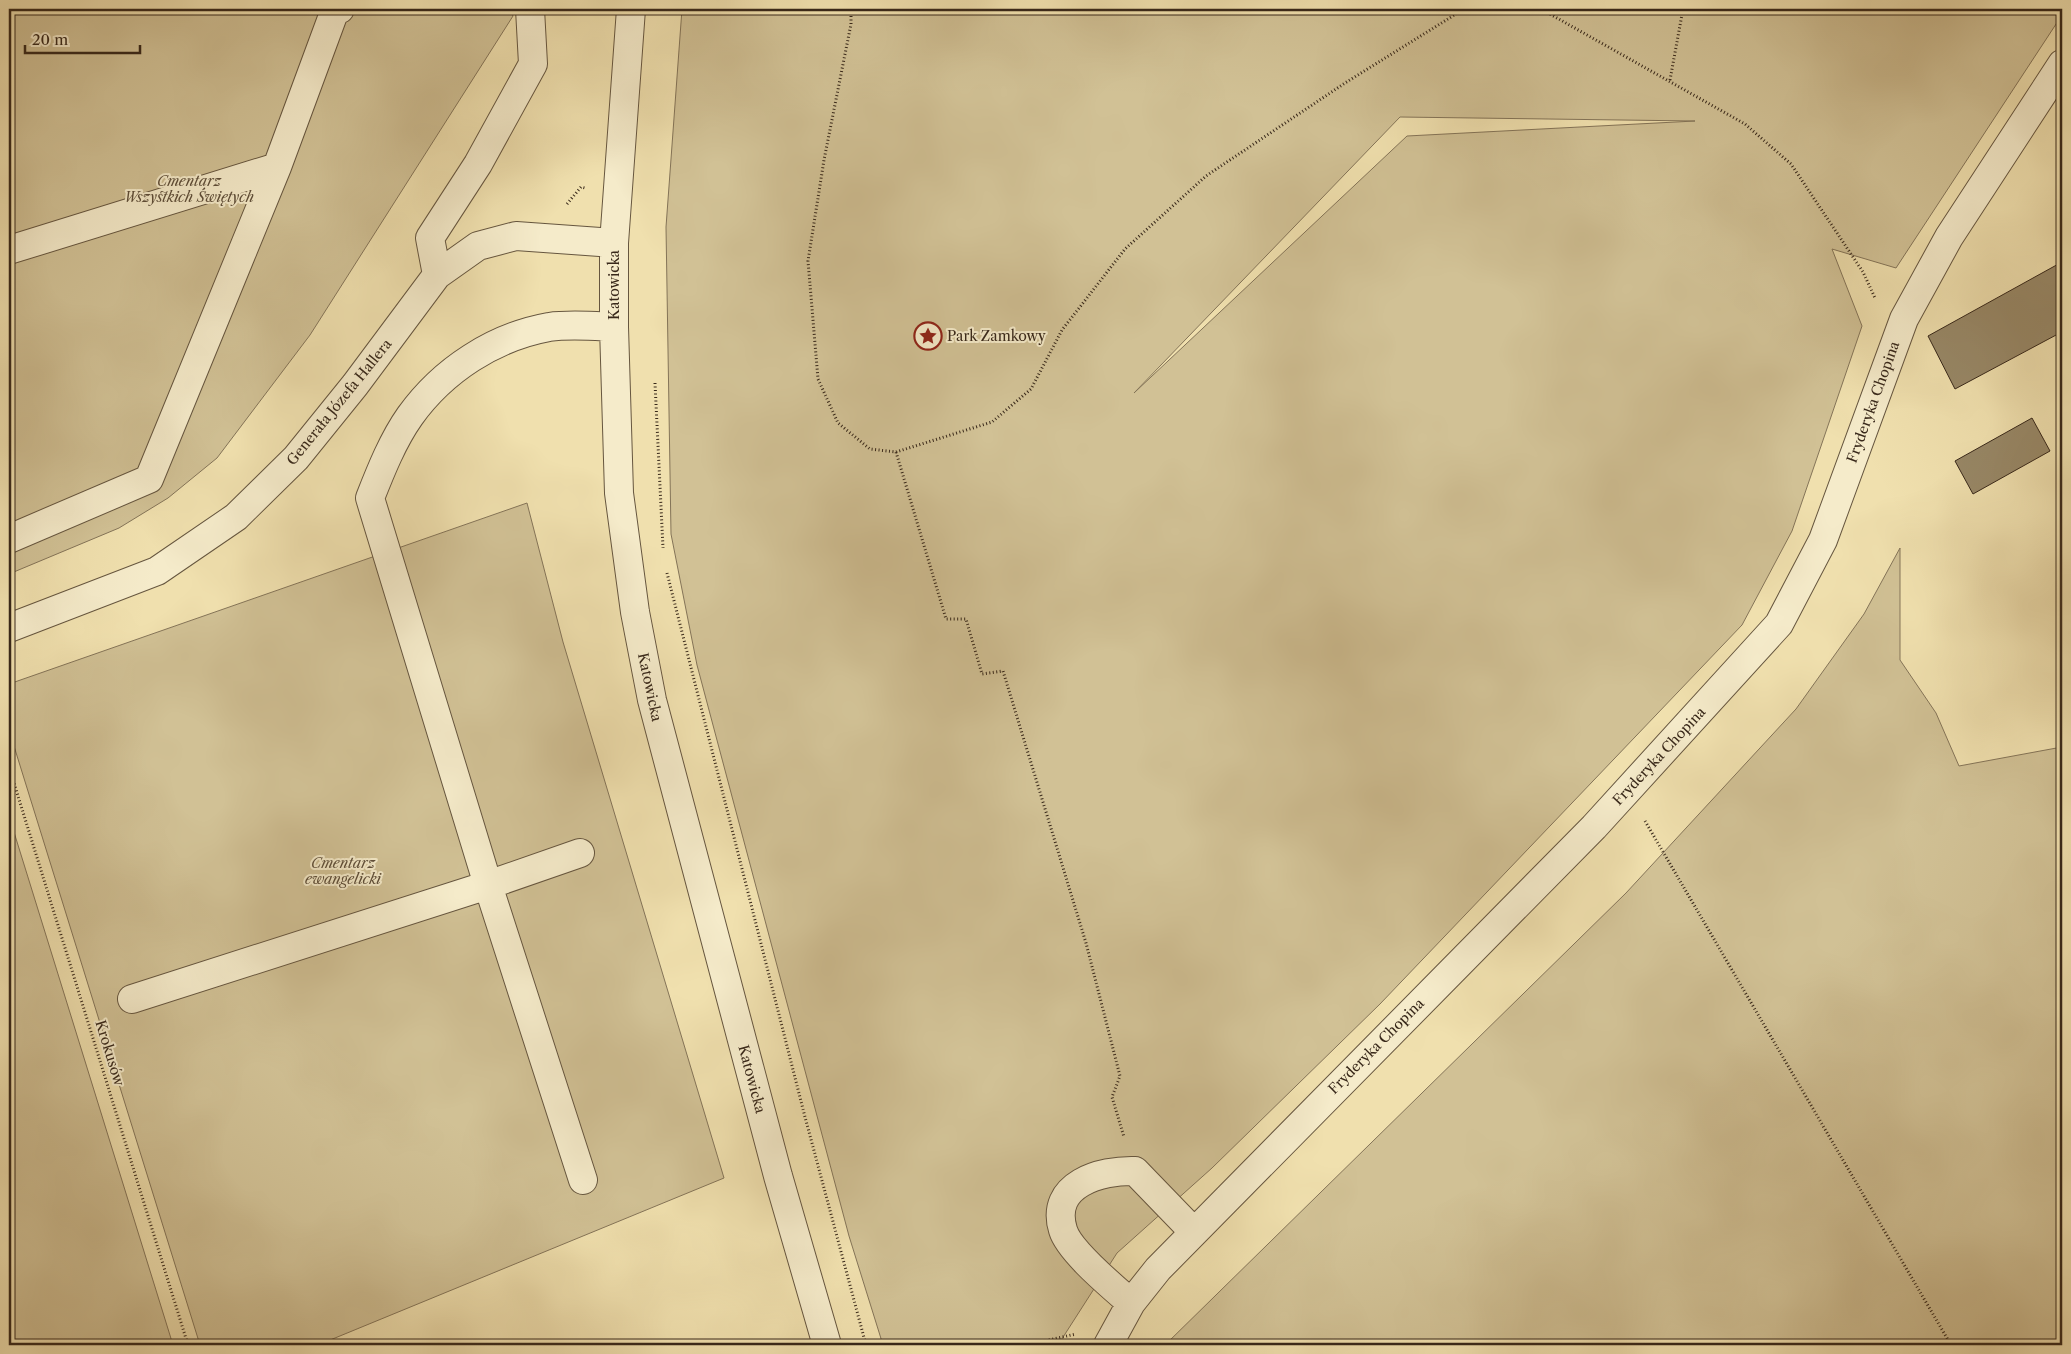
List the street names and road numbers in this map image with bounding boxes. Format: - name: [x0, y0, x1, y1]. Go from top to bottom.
- street label: Katowicka: [605, 249, 623, 320]
- street label: Generała Józefa Hallera: [283, 335, 396, 469]
- street label: Fryderyka Chopina: [1843, 338, 1904, 465]
- street label: Katowicka: [634, 651, 666, 724]
- street label: Fryderyka Chopina: [1609, 703, 1710, 809]
- street label: Fryderyka Chopina: [1324, 994, 1428, 1098]
- street label: Krokusów: [91, 1018, 129, 1088]
- street label: Katowicka: [734, 1043, 770, 1116]

